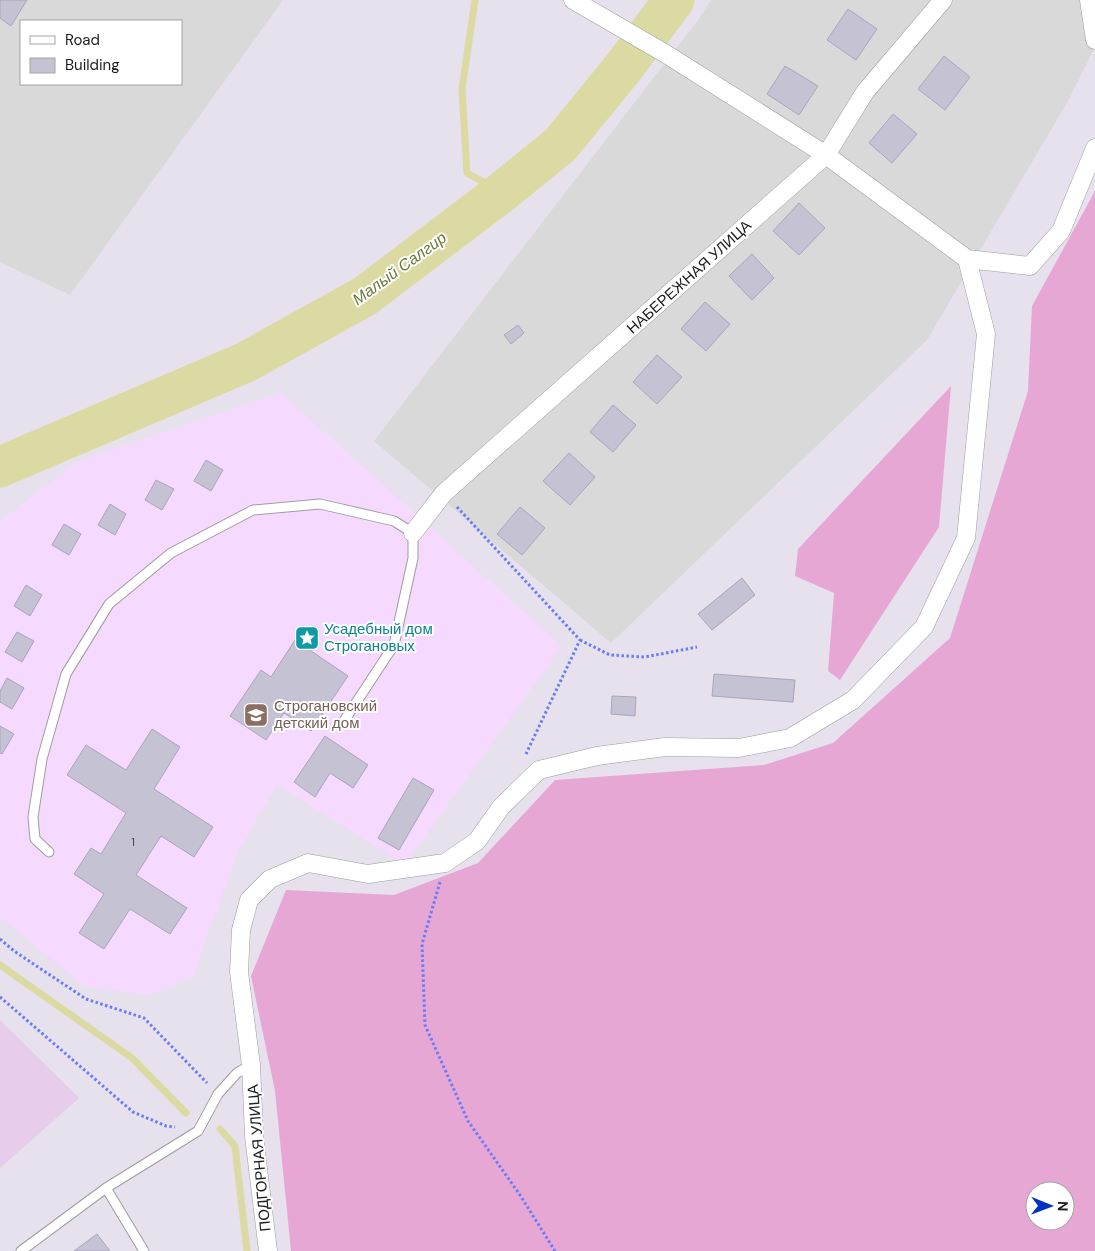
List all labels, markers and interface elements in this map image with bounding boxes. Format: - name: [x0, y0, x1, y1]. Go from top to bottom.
- legend: [20, 20, 182, 85]
- text: Road: [65, 30, 100, 50]
- text: Building: [65, 55, 120, 75]
- street label: НАБЕРЕЖНАЯ УЛИЦА: [622, 216, 756, 338]
- water label: Малый Салгир: [348, 227, 451, 310]
- place label: Усадебный дом Строгановых: [324, 619, 433, 656]
- place icon: Усадебный дом Строгановых: [294, 625, 320, 651]
- place label: Строгановский детский дом: [274, 696, 377, 733]
- school or university icon: Строгановский детский дом: [243, 702, 269, 728]
- house number: 1: [131, 834, 135, 850]
- street label: ПОДГОРНАЯ УЛИЦА: [243, 1084, 275, 1232]
- north arrow: [1025, 1181, 1075, 1231]
- text: N: [1054, 1201, 1072, 1211]

